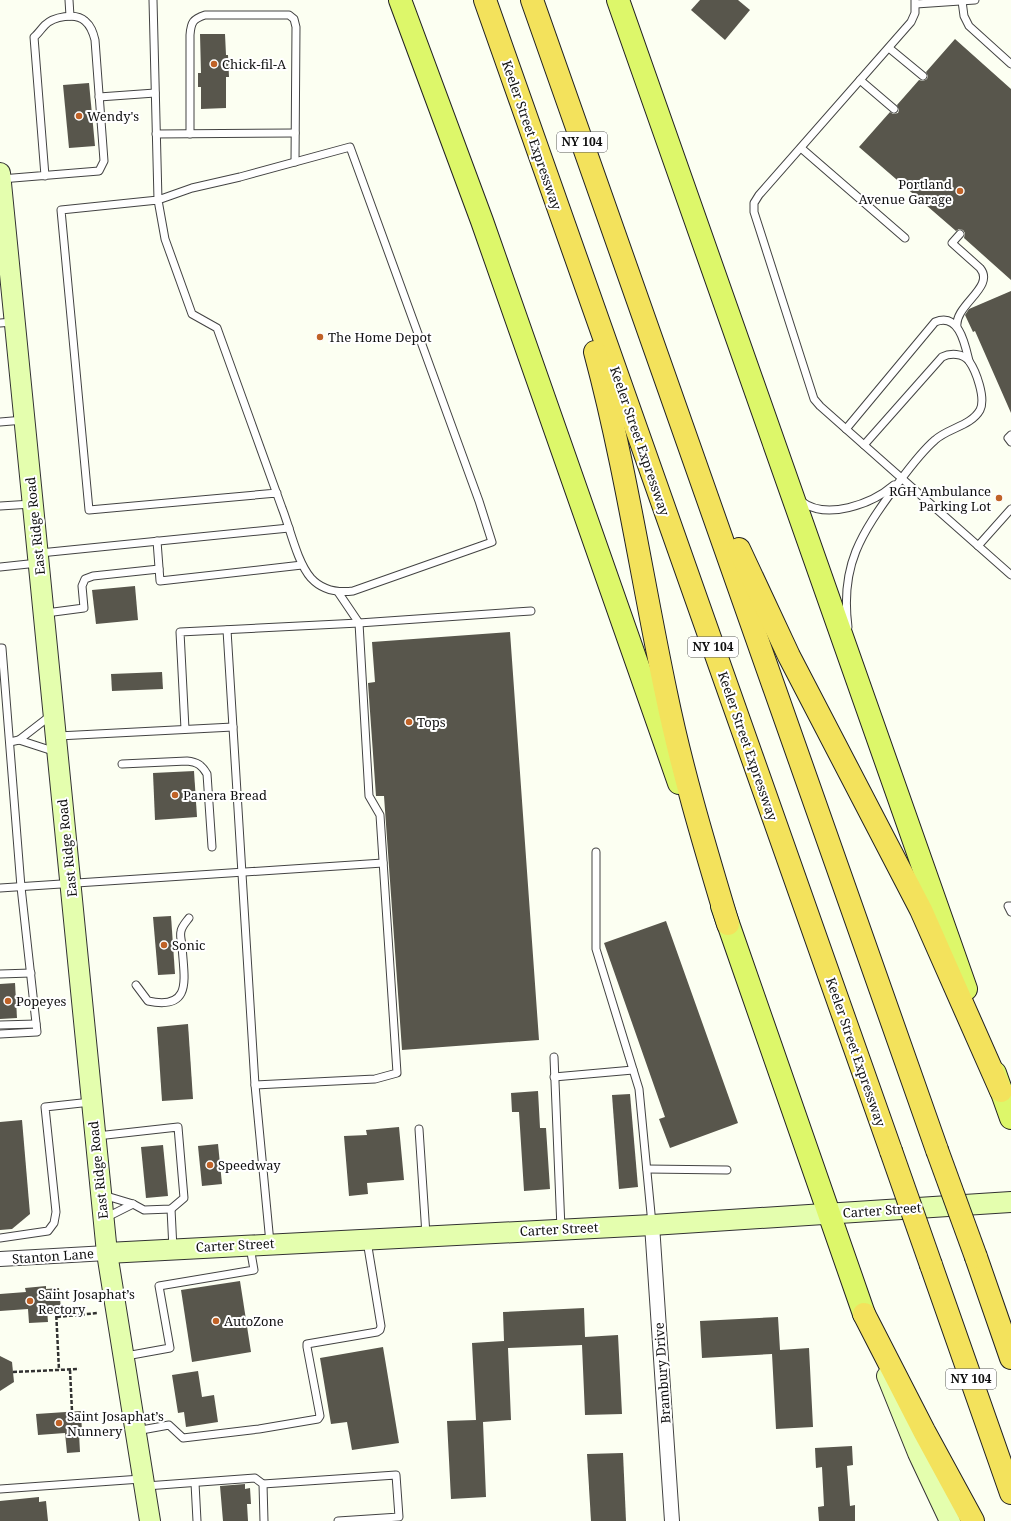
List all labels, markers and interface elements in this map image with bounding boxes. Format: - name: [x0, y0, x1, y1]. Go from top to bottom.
- place label: Chick-fil-A: [222, 55, 287, 73]
- street label: Keeler Street Expressway: [498, 58, 566, 213]
- marker: Chick-fil-A: [209, 59, 219, 69]
- place label: Wendy's: [87, 107, 139, 125]
- marker: Wendy's: [74, 111, 84, 121]
- road number: NY 104: [557, 132, 607, 152]
- place label: Portland Avenue Garage: [858, 175, 952, 208]
- marker: Portland Avenue Garage: [955, 186, 965, 196]
- place label: The Home Depot: [328, 328, 432, 346]
- marker: The Home Depot: [315, 332, 325, 342]
- street label: Keeler Street Expressway: [606, 364, 674, 519]
- street label: East Ridge Road: [21, 476, 49, 576]
- place label: RGH Ambulance Parking Lot: [889, 482, 991, 515]
- marker: RGH Ambulance Parking Lot: [994, 493, 1004, 503]
- road number: NY 104: [688, 637, 738, 657]
- street label: Keeler Street Expressway: [714, 669, 782, 824]
- place label: Tops: [417, 713, 446, 731]
- marker: Tops: [404, 717, 414, 727]
- place label: Panera Bread: [183, 786, 267, 804]
- marker: Panera Bread: [170, 790, 180, 800]
- street label: East Ridge Road: [53, 798, 81, 898]
- place label: Sonic: [172, 936, 206, 954]
- marker: Sonic: [159, 940, 169, 950]
- street label: Keeler Street Expressway: [822, 975, 890, 1130]
- place label: Popeyes: [16, 992, 67, 1010]
- marker: Popeyes: [3, 996, 13, 1006]
- street label: East Ridge Road: [84, 1120, 112, 1220]
- place label: Speedway: [218, 1156, 281, 1174]
- marker: Speedway: [205, 1160, 215, 1170]
- street label: Carter Street: [842, 1198, 922, 1222]
- street label: Carter Street: [519, 1218, 599, 1240]
- street label: Carter Street: [195, 1234, 275, 1256]
- street label: Stanton Lane: [11, 1244, 95, 1268]
- place label: Saint Josaphat’s Rectory: [38, 1285, 135, 1318]
- marker: Saint Josaphat’s Rectory: [25, 1296, 35, 1306]
- place label: AutoZone: [224, 1312, 284, 1330]
- marker: AutoZone: [211, 1316, 221, 1326]
- street label: Brambury Drive: [649, 1322, 675, 1424]
- road number: NY 104: [946, 1369, 996, 1389]
- place label: Saint Josaphat’s Nunnery: [67, 1407, 164, 1440]
- marker: Saint Josaphat’s Nunnery: [54, 1418, 64, 1428]

